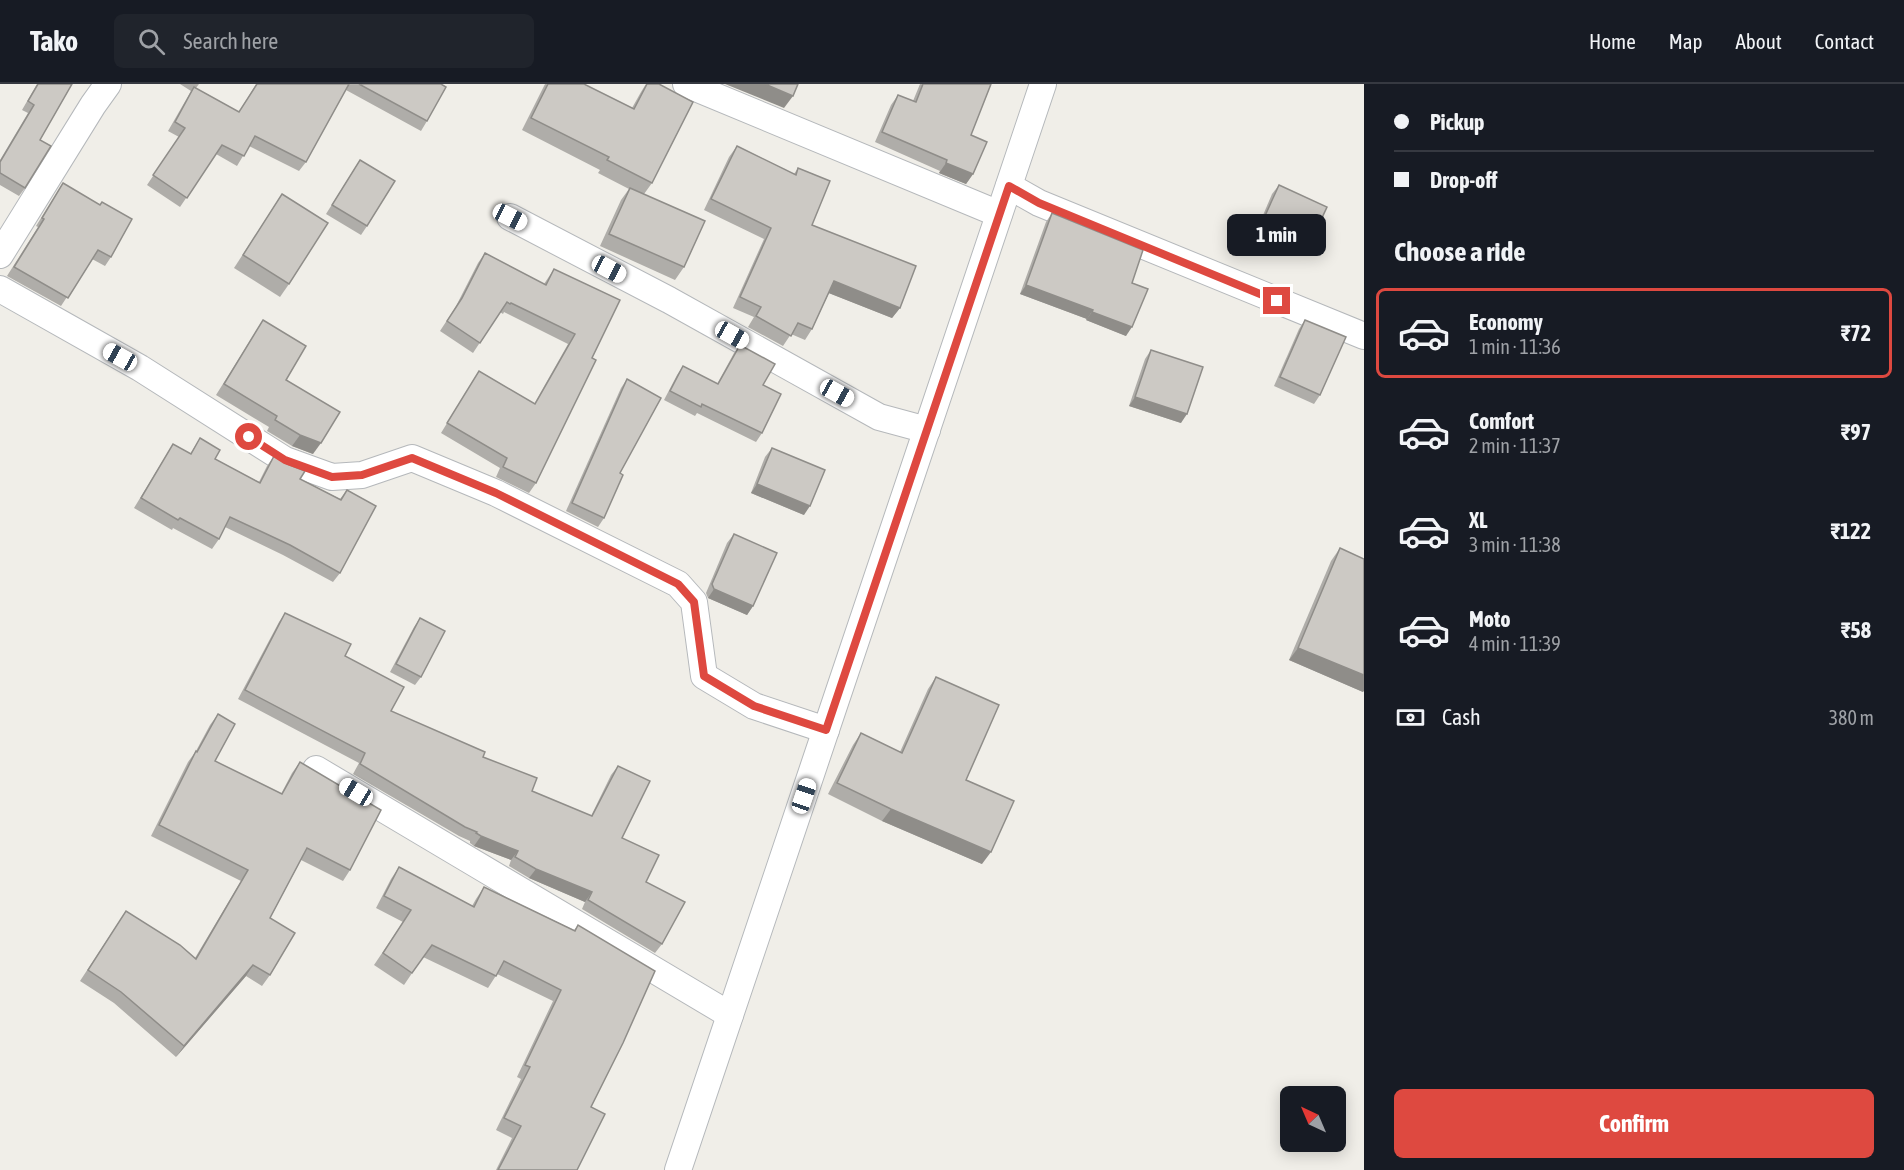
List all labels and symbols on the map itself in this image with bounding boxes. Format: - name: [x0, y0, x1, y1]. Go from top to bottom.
- car: [490, 201, 530, 233]
- callout: 1 min: [1228, 214, 1326, 256]
- car: [589, 253, 629, 285]
- route end: [1263, 287, 1290, 314]
- car: [712, 318, 752, 352]
- car: [100, 340, 140, 374]
- car: [817, 376, 857, 410]
- route start: [235, 423, 262, 450]
- car: [336, 775, 376, 809]
- car: [790, 776, 818, 816]
- north arrow: [1280, 1086, 1346, 1152]

